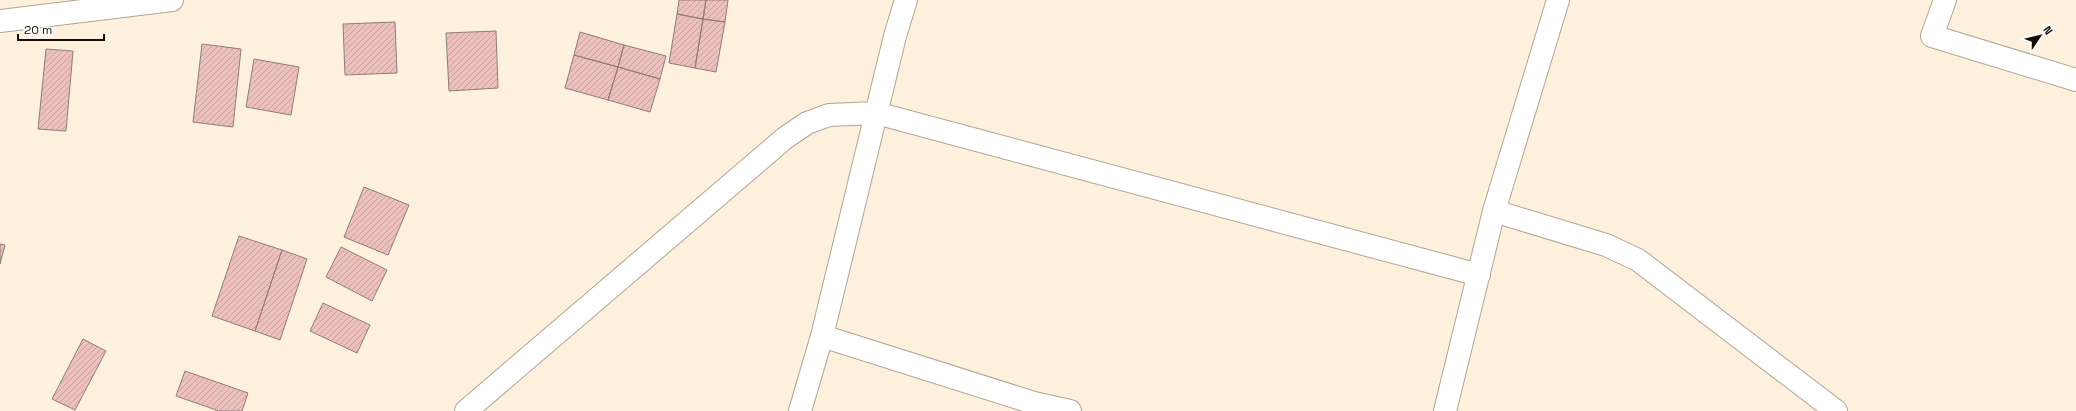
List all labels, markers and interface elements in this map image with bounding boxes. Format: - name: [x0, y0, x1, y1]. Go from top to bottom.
- scale bar: [18, 16, 104, 42]
- north arrow: [2020, 16, 2060, 56]
- text: 20 m: [24, 22, 52, 38]
- text: N: [2040, 23, 2056, 37]

